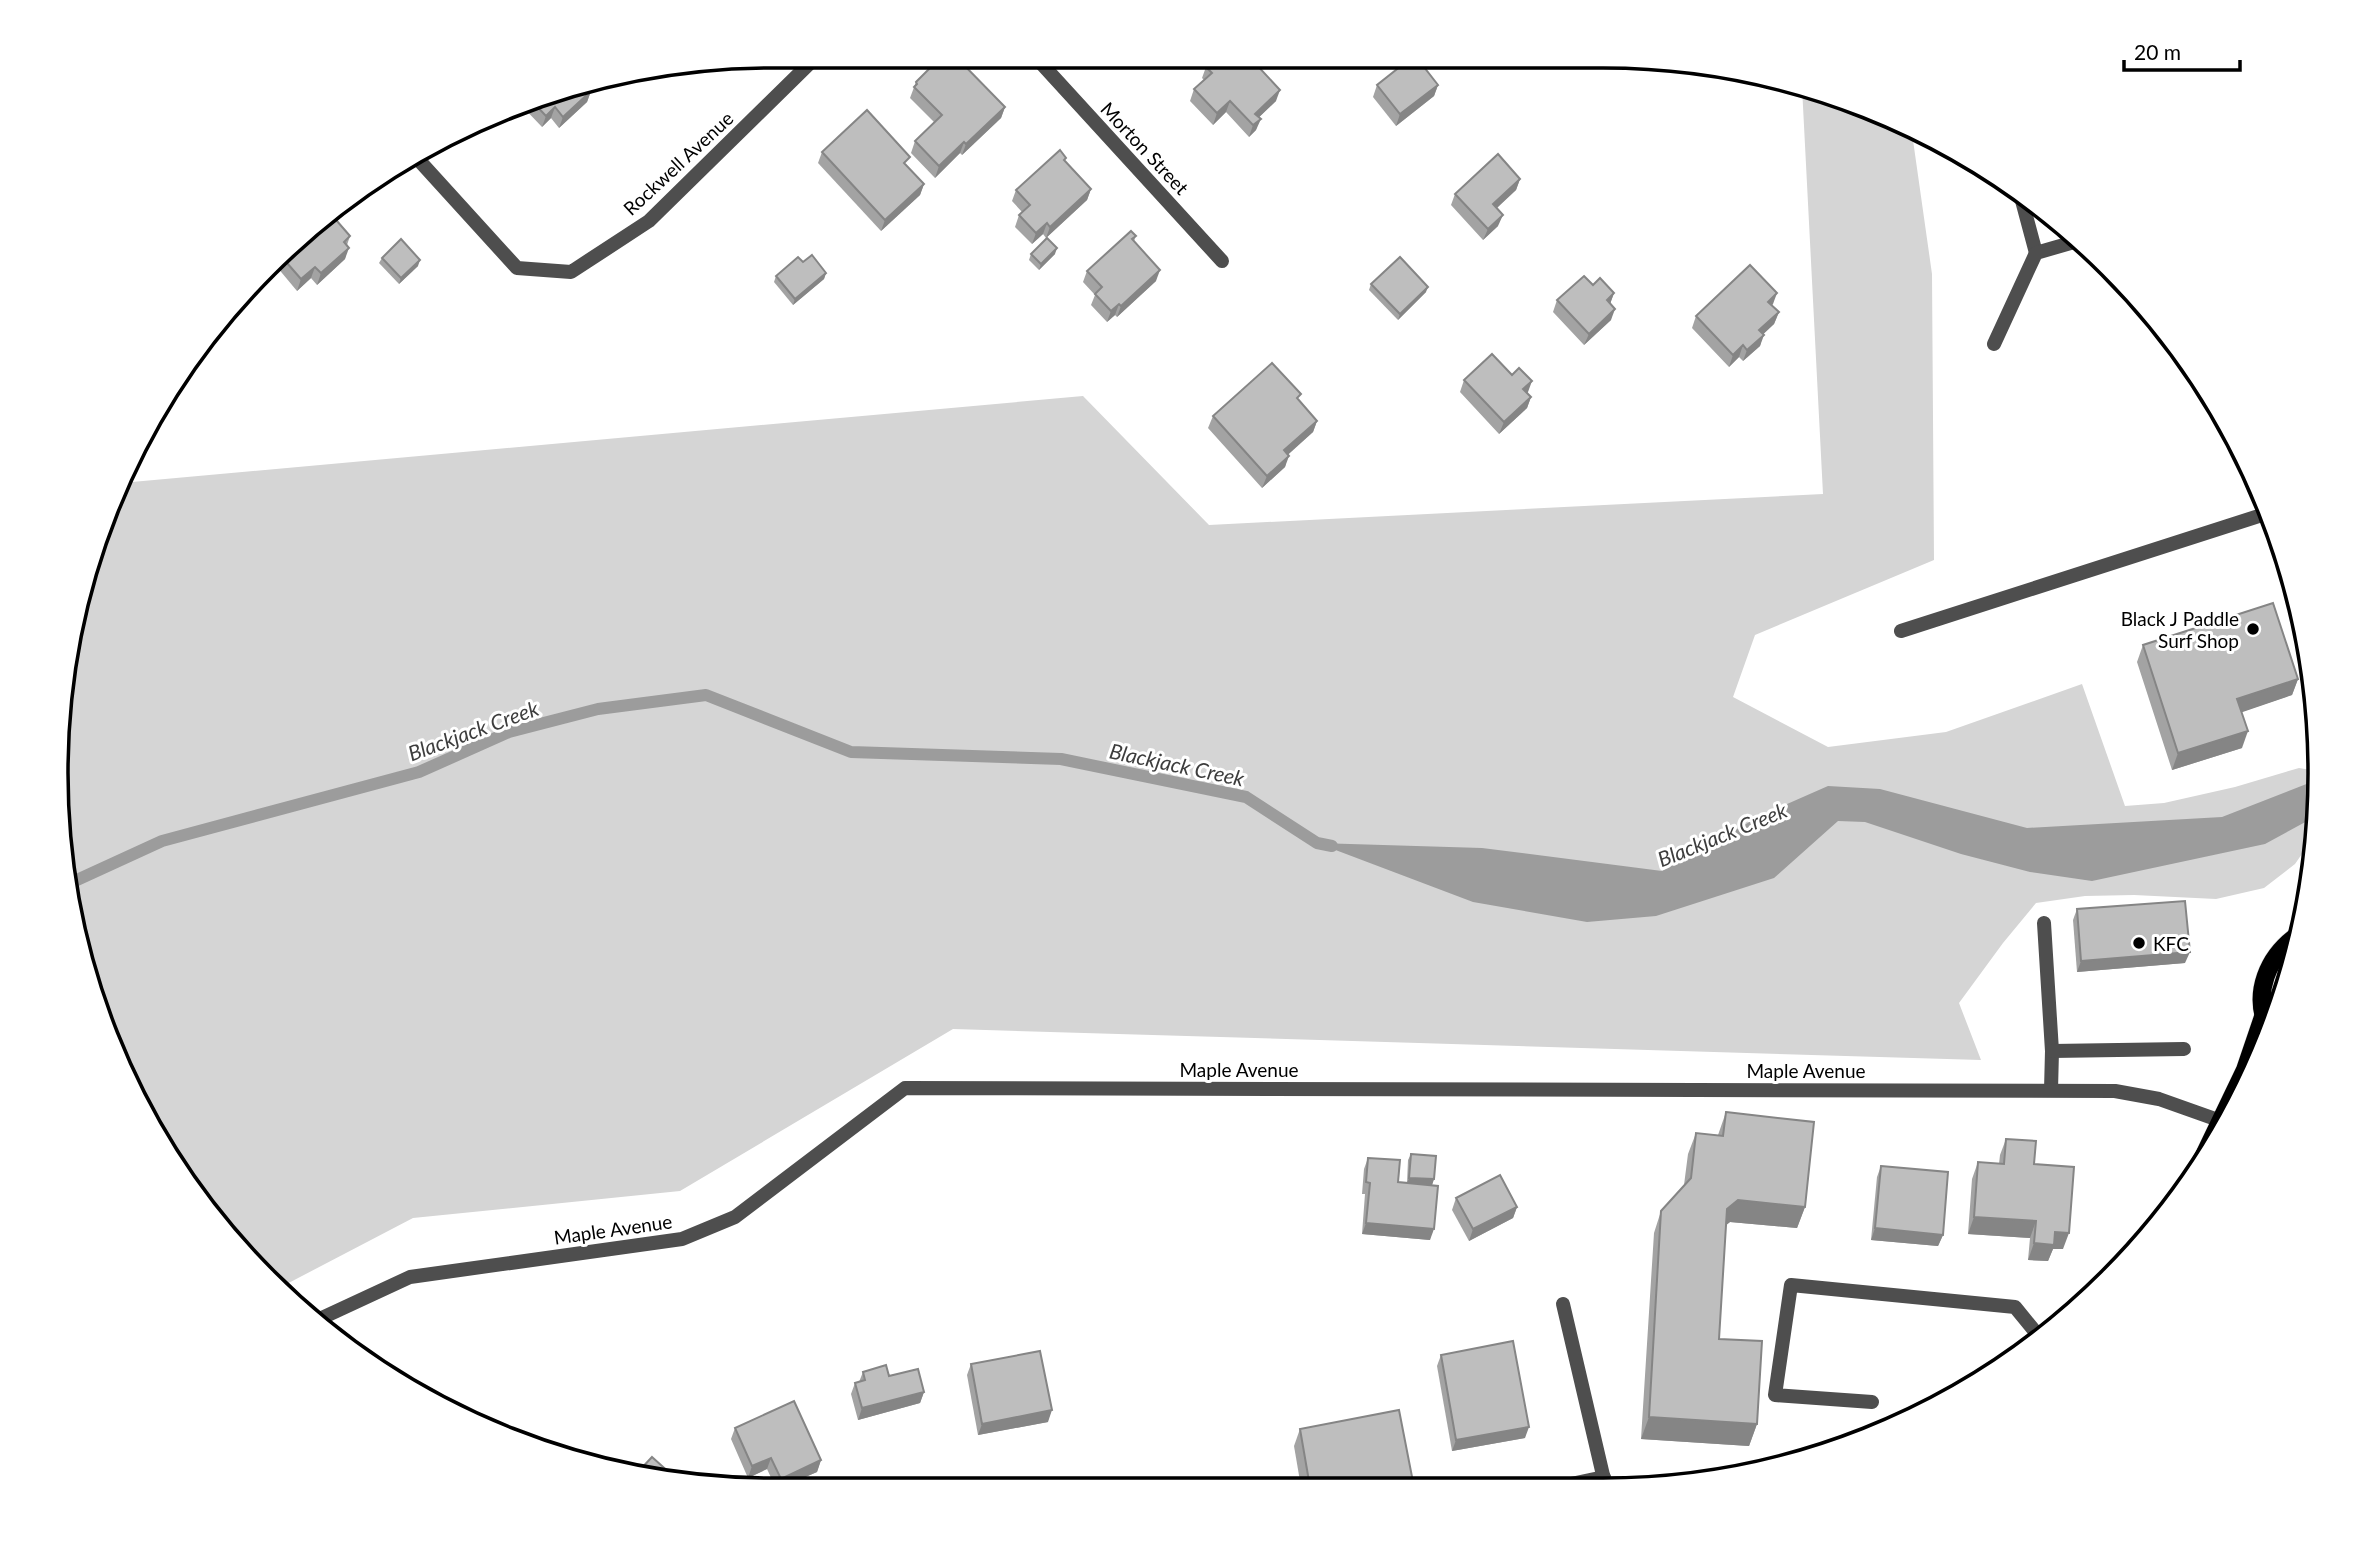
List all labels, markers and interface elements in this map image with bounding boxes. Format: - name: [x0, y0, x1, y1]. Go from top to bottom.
- scale bar: [2124, 28, 2240, 72]
- text: 20 m: [2134, 39, 2181, 64]
- street label: Morton Street: [1096, 97, 1194, 199]
- street label: Rockwell Avenue: [618, 106, 738, 220]
- place label: Black J Paddle Surf Shop: [2121, 607, 2239, 652]
- marker: Black J Paddle Surf Shop: [2245, 621, 2261, 637]
- water label: Blackjack Creek: [404, 694, 543, 765]
- water label: Blackjack Creek: [1107, 738, 1248, 791]
- water label: Blackjack Creek: [1654, 796, 1791, 871]
- place label: KFC: [2153, 932, 2189, 955]
- marker: KFC: [2131, 935, 2147, 951]
- street label: Maple Avenue: [1179, 1058, 1299, 1081]
- street label: Maple Avenue: [1746, 1059, 1866, 1082]
- street label: Maple Avenue: [552, 1209, 674, 1249]

